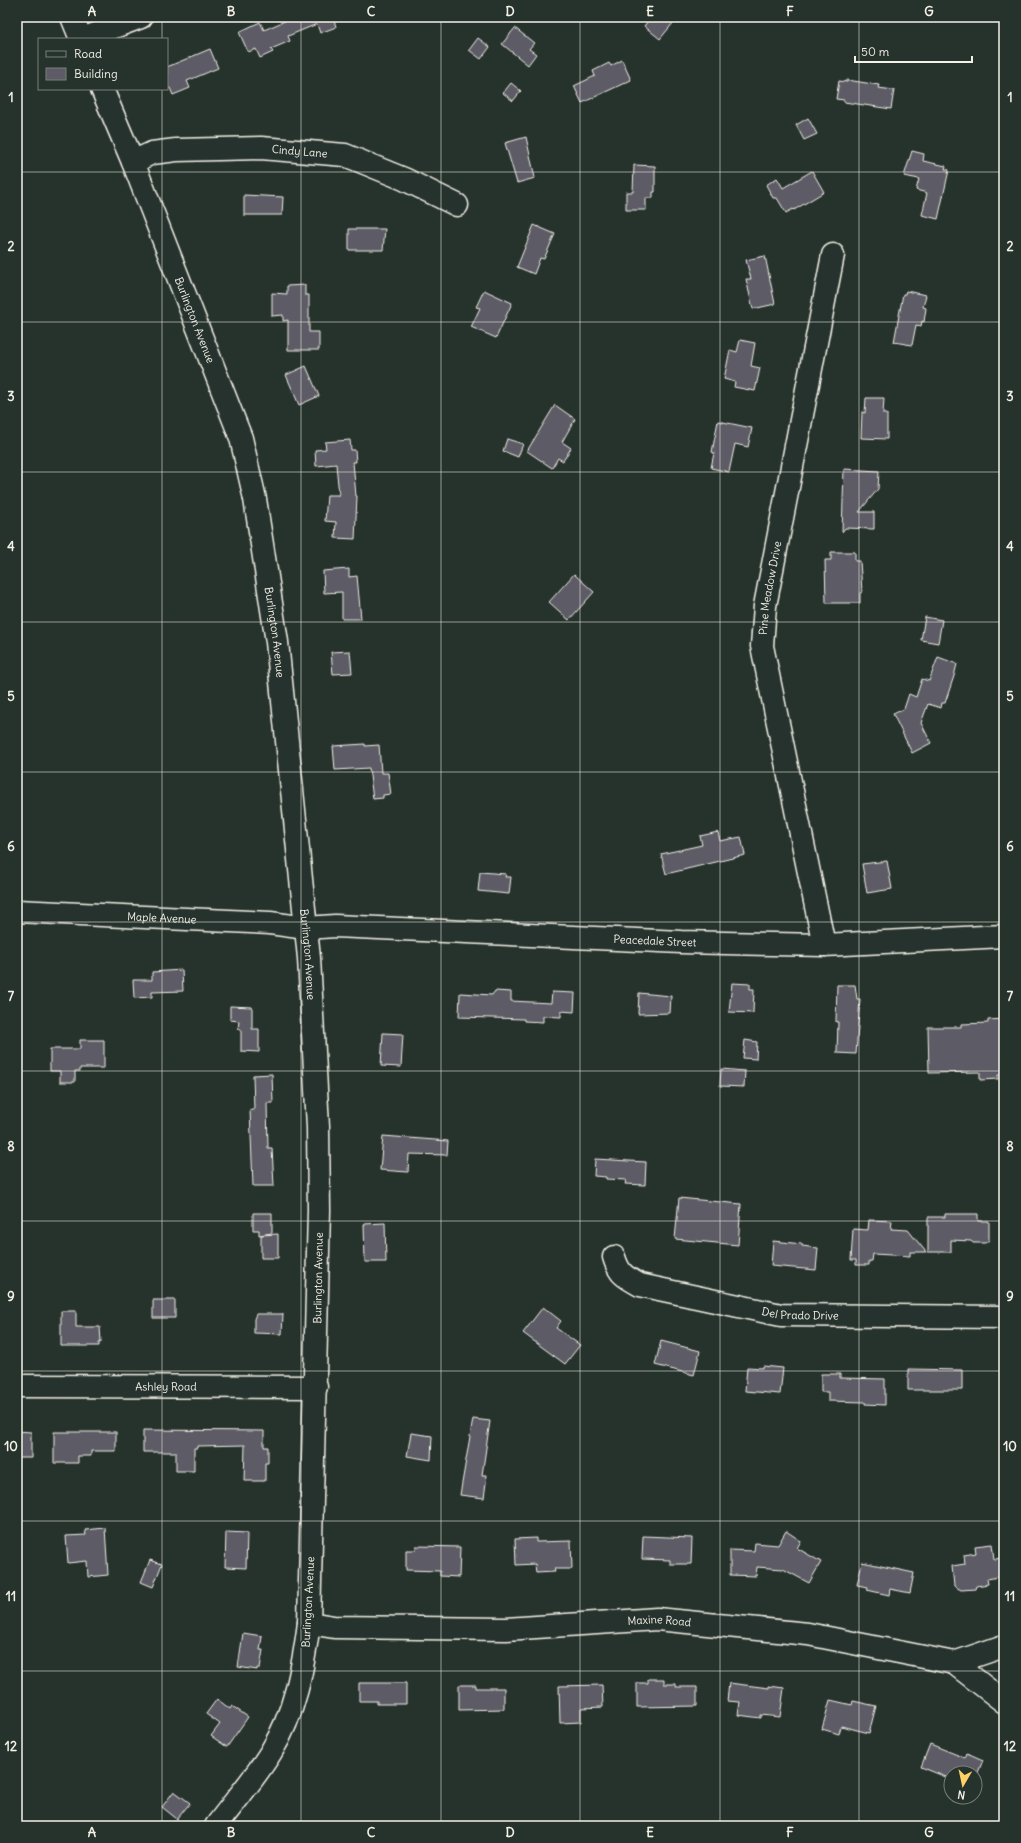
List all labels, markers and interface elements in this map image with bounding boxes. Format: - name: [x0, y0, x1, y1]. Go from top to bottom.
- text: A: [88, 3, 97, 20]
- text: B: [227, 3, 236, 20]
- text: C: [367, 3, 376, 20]
- text: D: [505, 3, 515, 20]
- text: E: [646, 3, 654, 20]
- text: F: [786, 3, 794, 20]
- text: G: [924, 3, 934, 20]
- legend: [38, 38, 168, 90]
- scale bar: [855, 38, 972, 64]
- text: 50 m: [861, 44, 890, 59]
- text: Road: [74, 46, 102, 61]
- text: Building: [74, 66, 118, 81]
- text: 1: [8, 89, 14, 106]
- text: 1: [1007, 89, 1013, 106]
- street label: Cindy Lane: [271, 142, 328, 161]
- text: 2: [7, 238, 15, 255]
- text: 2: [1006, 238, 1014, 255]
- street label: Burlington Avenue: [172, 275, 218, 365]
- text: 3: [7, 388, 15, 405]
- text: 3: [1006, 388, 1014, 405]
- text: 4: [7, 538, 15, 555]
- text: 4: [1006, 538, 1014, 555]
- street label: Pine Meadow Drive: [756, 540, 784, 635]
- street label: Burlington Avenue: [262, 586, 288, 678]
- text: 5: [7, 688, 15, 705]
- text: 5: [1006, 688, 1014, 705]
- text: 6: [7, 838, 15, 855]
- text: 6: [1006, 838, 1014, 855]
- street label: Burlington Avenue: [297, 908, 318, 1001]
- street label: Maple Avenue: [127, 909, 197, 927]
- street label: Peacedale Street: [613, 932, 697, 949]
- text: 7: [8, 988, 15, 1005]
- text: 7: [1007, 988, 1014, 1005]
- text: 8: [7, 1138, 15, 1155]
- text: 8: [1006, 1138, 1014, 1155]
- street label: Burlington Avenue: [310, 1232, 326, 1324]
- text: 9: [7, 1288, 15, 1305]
- text: 9: [1006, 1288, 1014, 1305]
- street label: Del Prado Drive: [760, 1304, 839, 1323]
- street label: Ashley Road: [135, 1379, 197, 1394]
- text: 10: [4, 1438, 18, 1455]
- text: 10: [1003, 1438, 1017, 1455]
- street label: Burlington Avenue: [299, 1556, 317, 1648]
- text: 11: [6, 1588, 16, 1605]
- text: 11: [1005, 1588, 1015, 1605]
- street label: Maxine Road: [627, 1612, 692, 1629]
- text: 12: [5, 1738, 17, 1755]
- text: 12: [1004, 1738, 1016, 1755]
- north arrow: [943, 1765, 983, 1805]
- text: N: [957, 1787, 966, 1802]
- text: A: [88, 1824, 97, 1841]
- text: B: [227, 1824, 236, 1841]
- text: C: [367, 1824, 376, 1841]
- text: D: [505, 1824, 515, 1841]
- text: E: [646, 1824, 654, 1841]
- text: F: [786, 1824, 794, 1841]
- text: G: [924, 1824, 934, 1841]

